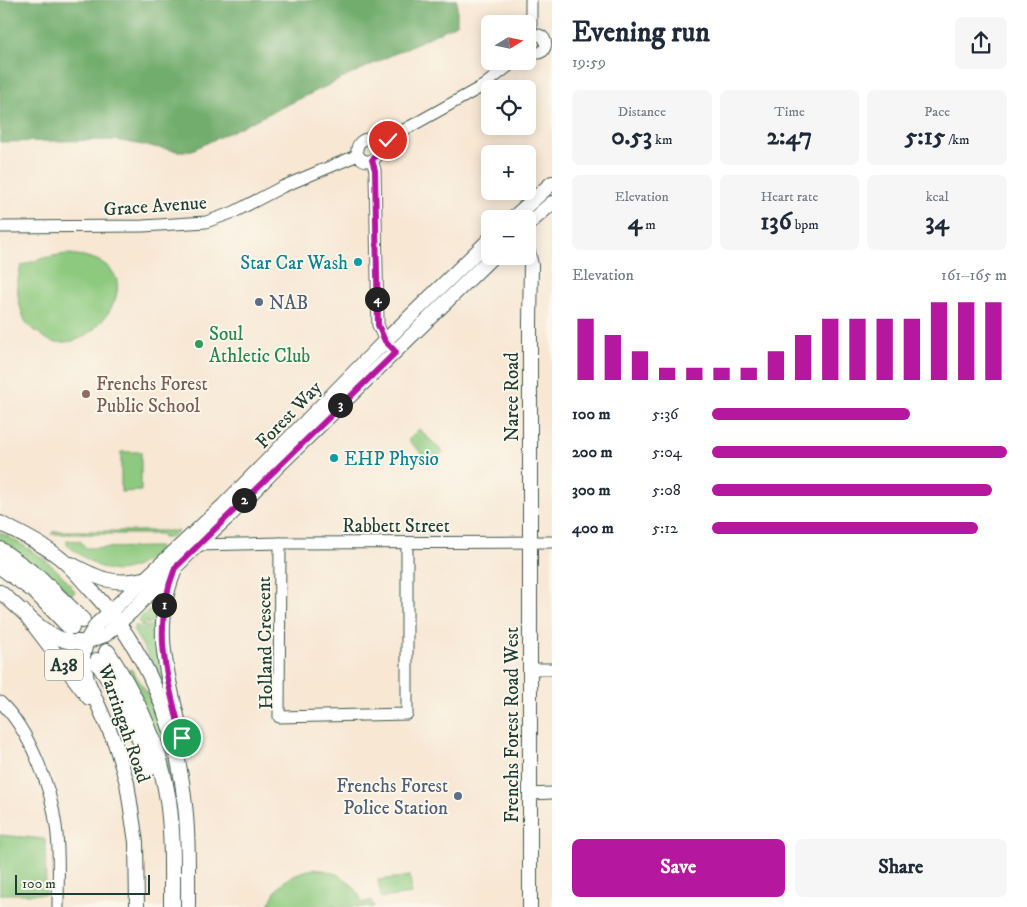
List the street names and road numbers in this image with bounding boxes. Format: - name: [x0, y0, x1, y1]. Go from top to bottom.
- street label: Grace Avenue: [103, 191, 208, 222]
- street label: Naree Road: [501, 352, 524, 442]
- street label: Forest Way: [251, 376, 328, 454]
- street label: Rabbett Street: [342, 515, 450, 538]
- street label: Holland Crescent: [253, 576, 278, 710]
- street label: Frenchs Forest Road West: [501, 627, 524, 823]
- road number: A38: [45, 650, 83, 680]
- street label: Warringah Road: [92, 660, 155, 786]

